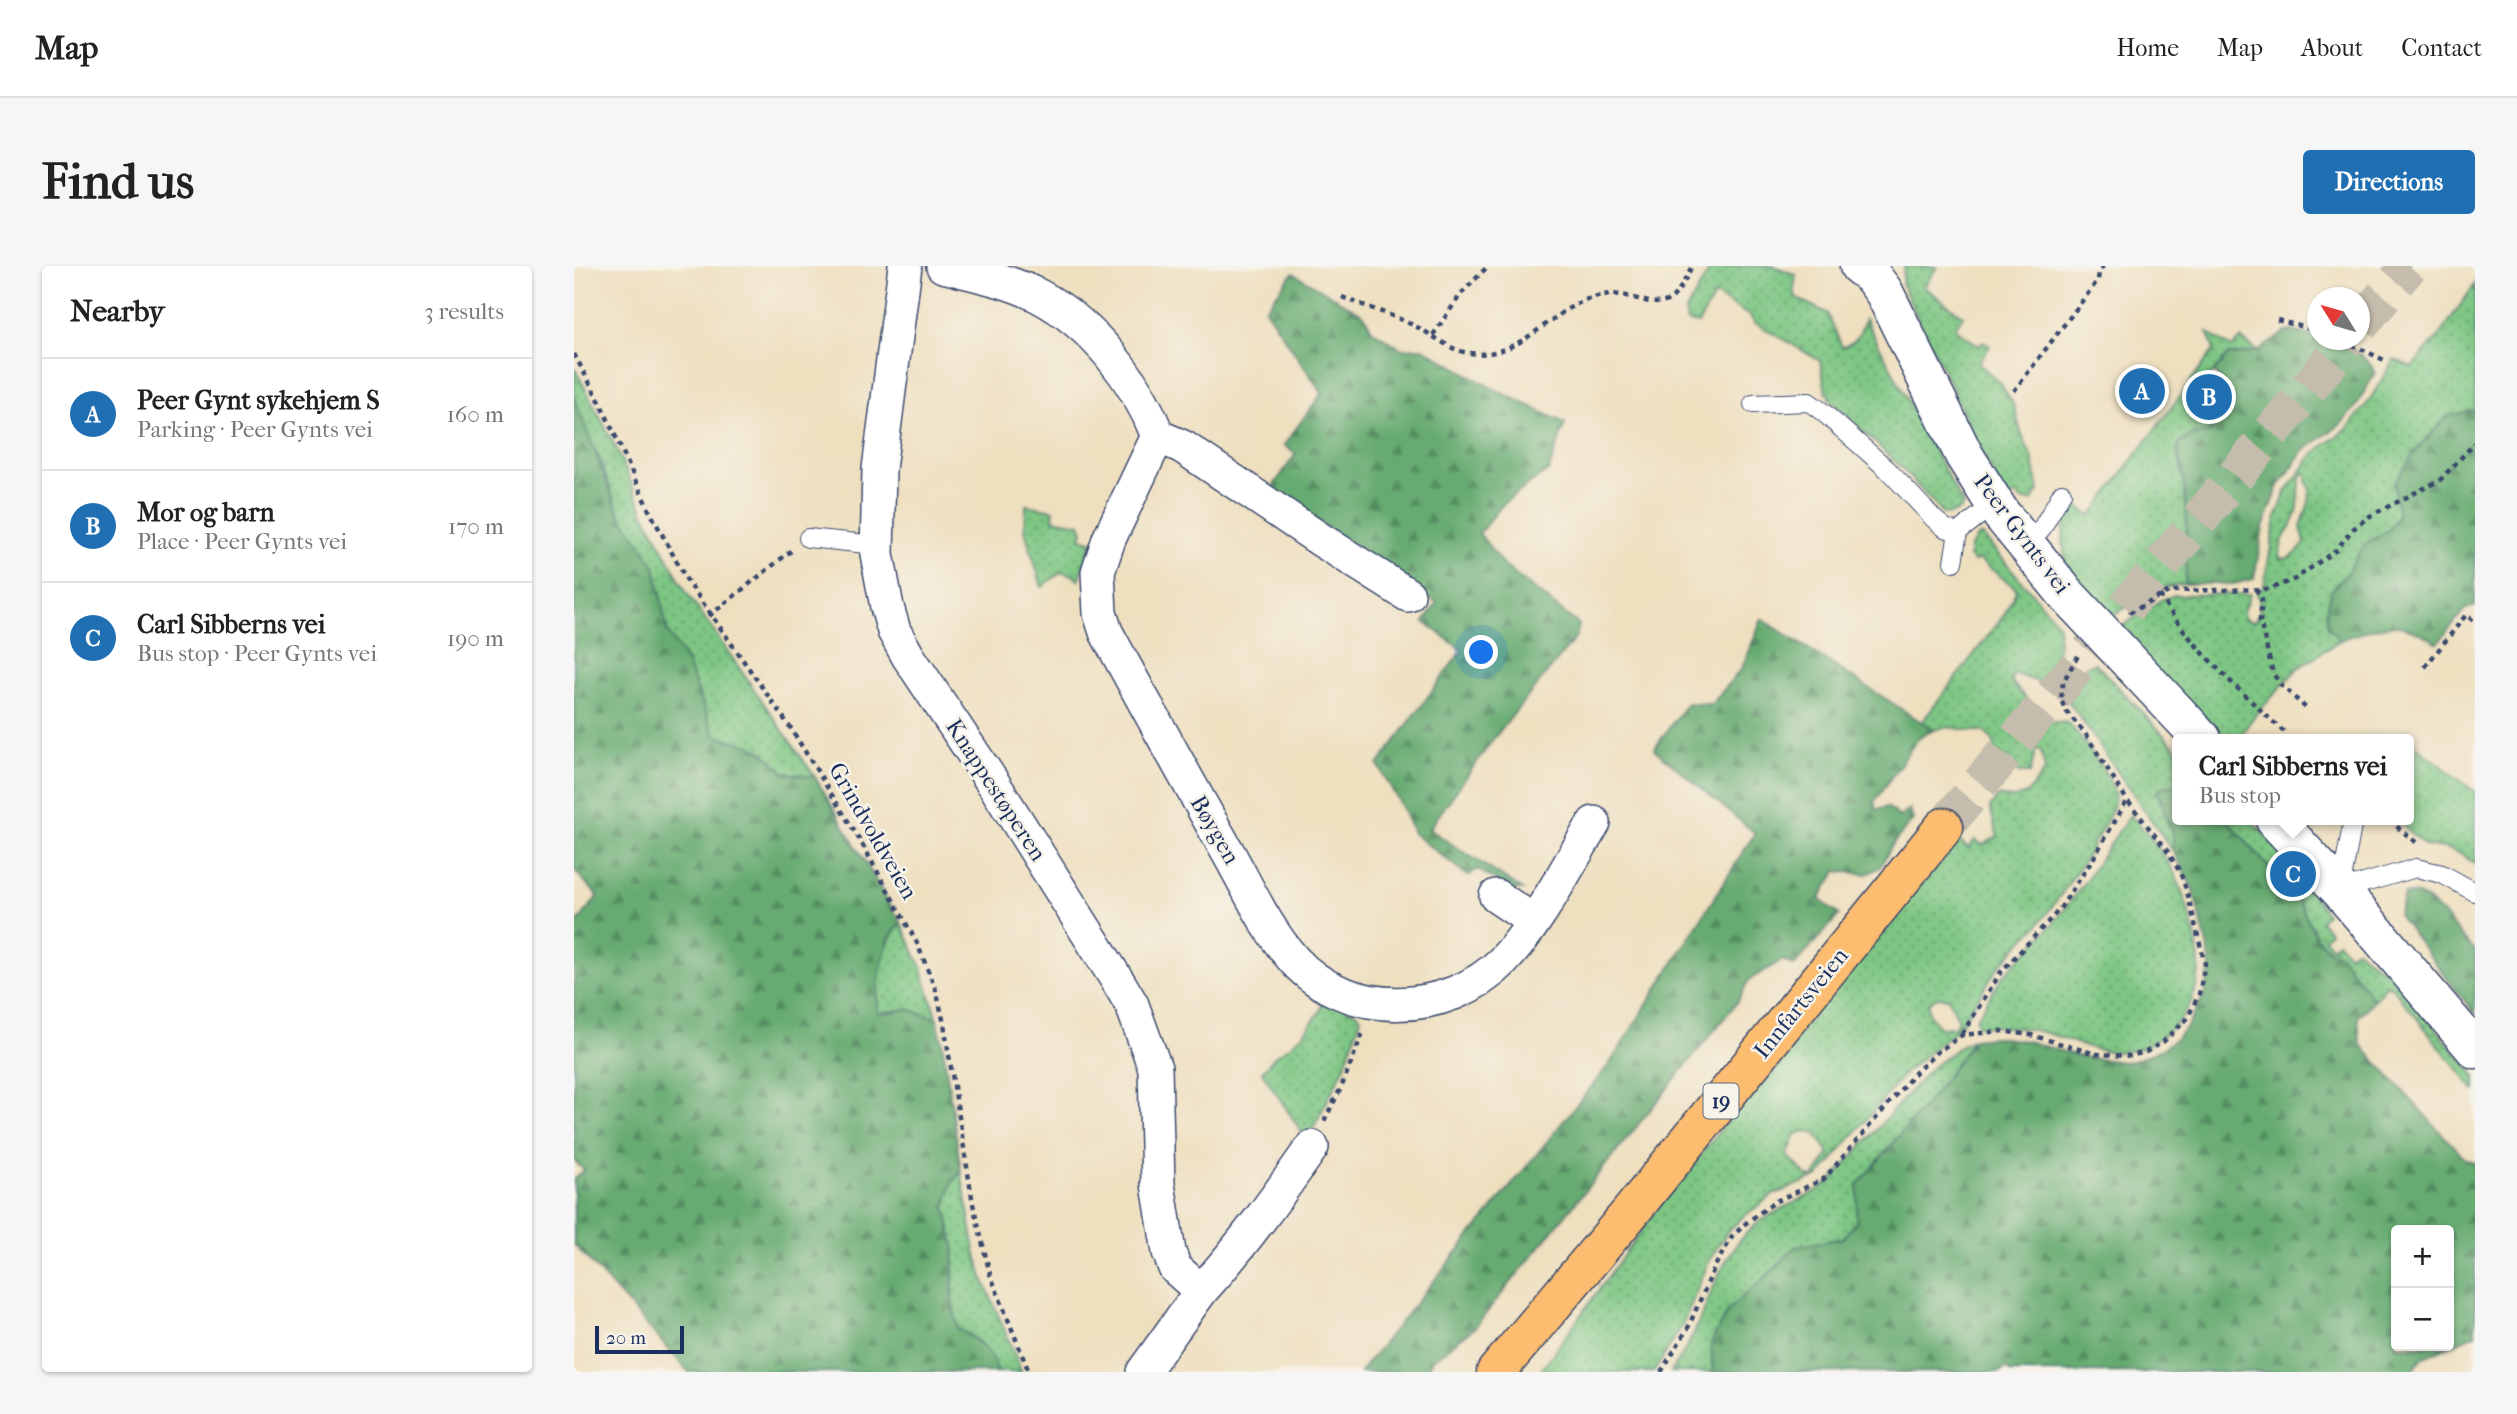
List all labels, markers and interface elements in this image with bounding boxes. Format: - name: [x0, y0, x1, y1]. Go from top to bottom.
- text: Map: [35, 29, 98, 68]
- text: Home: [2117, 34, 2179, 62]
- text: Map: [2217, 34, 2263, 62]
- text: About: [2301, 34, 2363, 62]
- text: Contact: [2401, 34, 2482, 62]
- button: Directions: [2303, 150, 2475, 214]
- text: Find us: [42, 153, 194, 211]
- north arrow: [2307, 287, 2370, 350]
- text: Nearby: [70, 294, 165, 329]
- text: 3 results: [424, 298, 504, 325]
- pin: A: [2119, 365, 2165, 417]
- pin: B: [2186, 371, 2232, 423]
- text: Peer Gynt sykehjem S: [137, 385, 380, 416]
- text: A: [86, 401, 100, 428]
- text: 160 m: [447, 401, 504, 428]
- text: Parking · Peer Gynts vei: [137, 416, 373, 443]
- street label: Peer Gynts vei: [1968, 469, 2076, 599]
- text: Mor og barn: [137, 497, 275, 528]
- text: B: [86, 513, 100, 540]
- text: 170 m: [448, 513, 504, 540]
- text: Place · Peer Gynts vei: [137, 528, 347, 555]
- text: Carl Sibberns vei: [137, 609, 325, 640]
- text: C: [85, 625, 101, 652]
- text: 190 m: [447, 625, 504, 652]
- your location: [1464, 635, 1498, 669]
- text: Bus stop · Peer Gynts vei: [137, 640, 377, 667]
- street label: Knappestøperen: [940, 714, 1052, 867]
- popup: [2172, 734, 2414, 825]
- text: Carl Sibberns vei: [2199, 751, 2387, 782]
- street label: Grindvoldveien: [823, 758, 923, 905]
- text: Bus stop: [2199, 782, 2281, 809]
- street label: Bøygen: [1185, 791, 1246, 870]
- pin: C: [2270, 848, 2316, 900]
- street label: Innfartsveien: [1748, 942, 1854, 1064]
- road number: 19: [1704, 1084, 1738, 1118]
- map controls: [2391, 1225, 2454, 1351]
- button: +: [2391, 1225, 2454, 1288]
- button: −: [2391, 1288, 2454, 1351]
- scale bar: [595, 1323, 684, 1355]
- text: 20 m: [606, 1327, 646, 1349]

